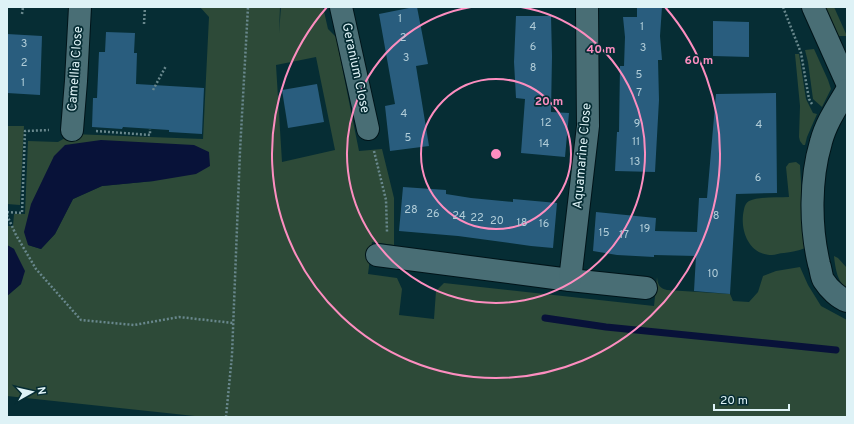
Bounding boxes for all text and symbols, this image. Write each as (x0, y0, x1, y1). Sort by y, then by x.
house number: 1 (398, 12, 402, 26)
house number: 4 (530, 20, 537, 34)
house number: 1 (640, 20, 644, 34)
street label: Geranium Close (338, 21, 372, 115)
street label: Camellia Close (65, 26, 87, 112)
house number: 2 (400, 31, 406, 45)
house number: 3 (21, 37, 27, 51)
house number: 6 (530, 40, 536, 54)
house number: 3 (640, 41, 646, 55)
text: 40 m (586, 42, 616, 58)
house number: 3 (403, 51, 409, 65)
text: 60 m (685, 53, 713, 69)
house number: 2 (21, 56, 27, 70)
house number: 8 (530, 61, 536, 75)
house number: 5 (636, 68, 643, 82)
house number: 1 (21, 76, 25, 90)
house number: 7 (636, 86, 642, 100)
text: 20 m (535, 94, 563, 110)
street label: Aquamarine Close (570, 102, 596, 210)
house number: 4 (401, 107, 408, 121)
house number: 12 (541, 116, 551, 130)
house number: 9 (634, 117, 640, 131)
house number: 4 (756, 118, 763, 132)
house number: 5 (405, 131, 412, 145)
house number: 11 (632, 135, 640, 149)
house number: 14 (539, 137, 550, 151)
centre of rings (489, 147, 503, 161)
house number: 13 (630, 155, 640, 169)
house number: 6 (755, 171, 761, 185)
house number: 28 (404, 203, 418, 217)
house number: 26 (426, 207, 440, 221)
house number: 24 (452, 209, 466, 223)
house number: 8 (713, 209, 719, 223)
house number: 22 (470, 211, 484, 225)
house number: 20 (490, 214, 504, 228)
house number: 18 (517, 216, 527, 230)
house number: 16 (539, 217, 549, 231)
house number: 19 (640, 222, 650, 236)
house number: 15 (599, 226, 610, 240)
house number: 17 (619, 228, 629, 242)
house number: 10 (707, 267, 719, 281)
north arrow (12, 372, 52, 412)
text: N (33, 386, 48, 396)
scale bar (714, 386, 789, 412)
text: 20 m (720, 393, 748, 409)

